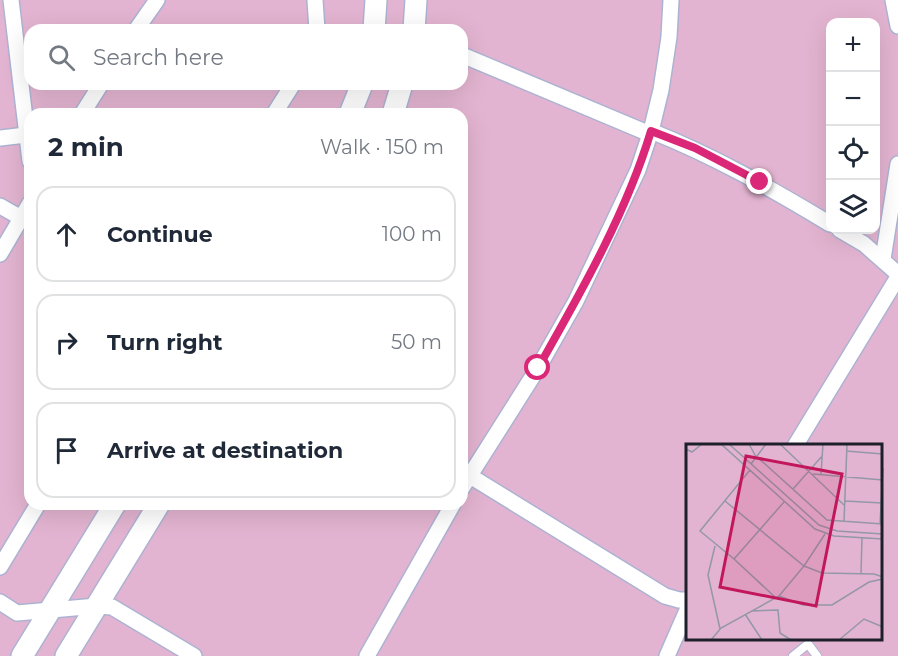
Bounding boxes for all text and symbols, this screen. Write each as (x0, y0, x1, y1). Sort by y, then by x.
map controls (826, 18, 880, 234)
button: + (826, 18, 880, 72)
search box (24, 24, 468, 90)
icon: search (45, 41, 78, 74)
text: Search here (93, 44, 224, 71)
button: − (826, 72, 880, 126)
button: locate (826, 126, 880, 180)
text: 2 min (48, 131, 124, 163)
text: Walk · 150 m (320, 135, 444, 159)
route end (746, 168, 772, 194)
button: layers (826, 180, 880, 234)
icon: ahead (50, 218, 83, 251)
text: Continue (107, 221, 213, 248)
text: 100 m (382, 222, 442, 246)
icon: right (50, 326, 83, 359)
text: Turn right (107, 329, 222, 356)
text: 50 m (391, 330, 442, 354)
route start (524, 354, 550, 380)
icon: arrive (50, 434, 83, 467)
text: Arrive at destination (107, 437, 343, 464)
inset map (686, 444, 883, 641)

